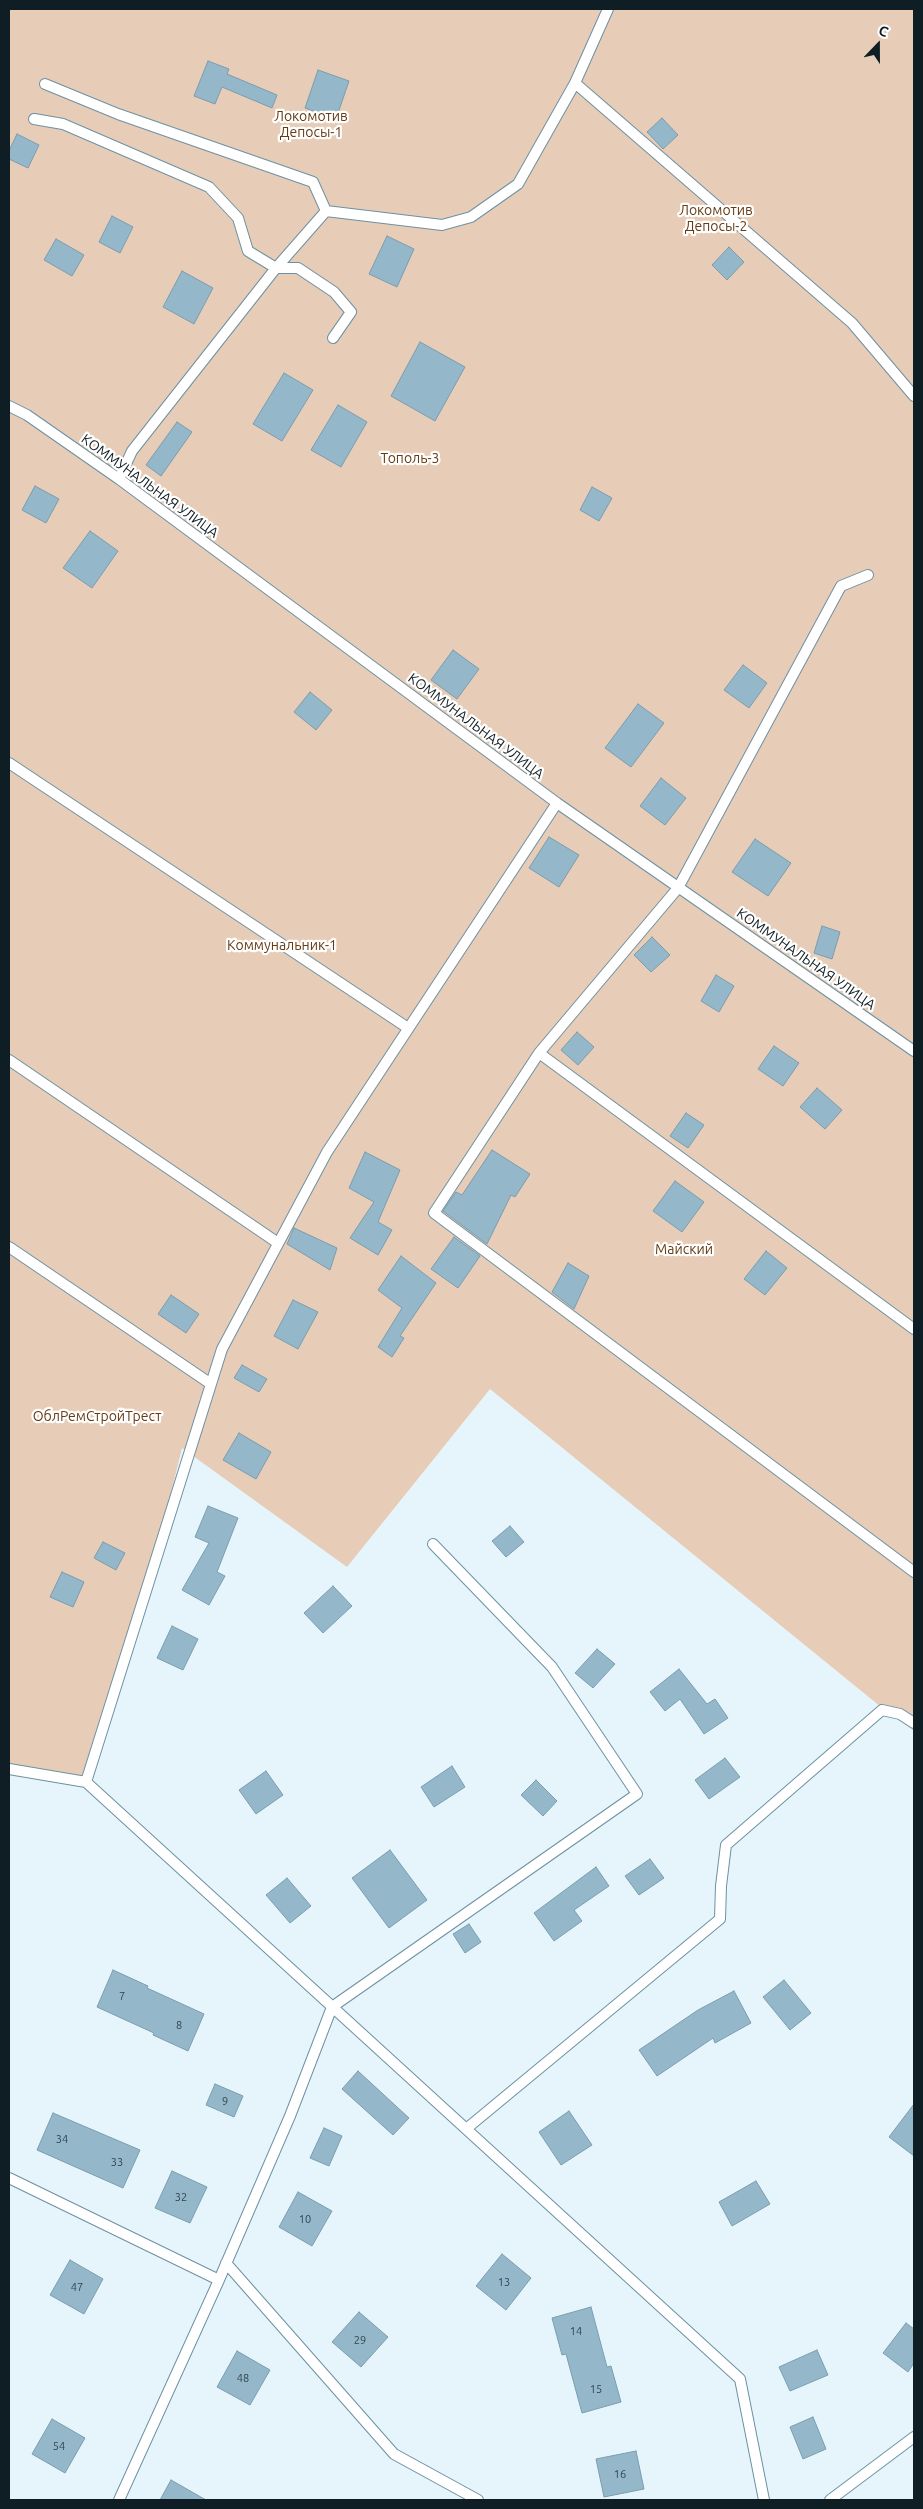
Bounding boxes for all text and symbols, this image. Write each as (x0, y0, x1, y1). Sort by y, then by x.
north arrow (853, 20, 903, 70)
text: С (876, 22, 891, 40)
park label: Локомотив Депосы-1 (274, 108, 348, 140)
park label: Локомотив Депосы-2 (679, 202, 753, 234)
street label: КОММУНАЛЬНАЯ УЛИЦА (78, 431, 222, 541)
park label: Тополь-3 (381, 450, 439, 466)
street label: КОММУНАЛЬНАЯ УЛИЦА (405, 669, 547, 783)
street label: КОММУНАЛЬНАЯ УЛИЦА (733, 905, 879, 1013)
park label: Коммунальник-1 (227, 937, 337, 953)
park label: Майский (655, 1241, 713, 1257)
park label: ОблРемСтройТрест (33, 1408, 161, 1424)
house number: 7 (119, 1989, 125, 2003)
house number: 8 (176, 2018, 182, 2032)
house number: 9 (222, 2094, 228, 2108)
house number: 34 (56, 2132, 68, 2146)
house number: 33 (111, 2155, 123, 2169)
house number: 32 (175, 2190, 187, 2204)
house number: 10 (299, 2212, 311, 2226)
house number: 13 (498, 2275, 510, 2289)
house number: 47 (71, 2280, 83, 2294)
house number: 14 (570, 2324, 582, 2338)
house number: 29 (354, 2333, 366, 2347)
house number: 48 (237, 2371, 249, 2385)
house number: 15 (590, 2382, 602, 2396)
house number: 54 (53, 2439, 65, 2453)
house number: 16 (614, 2467, 626, 2481)

